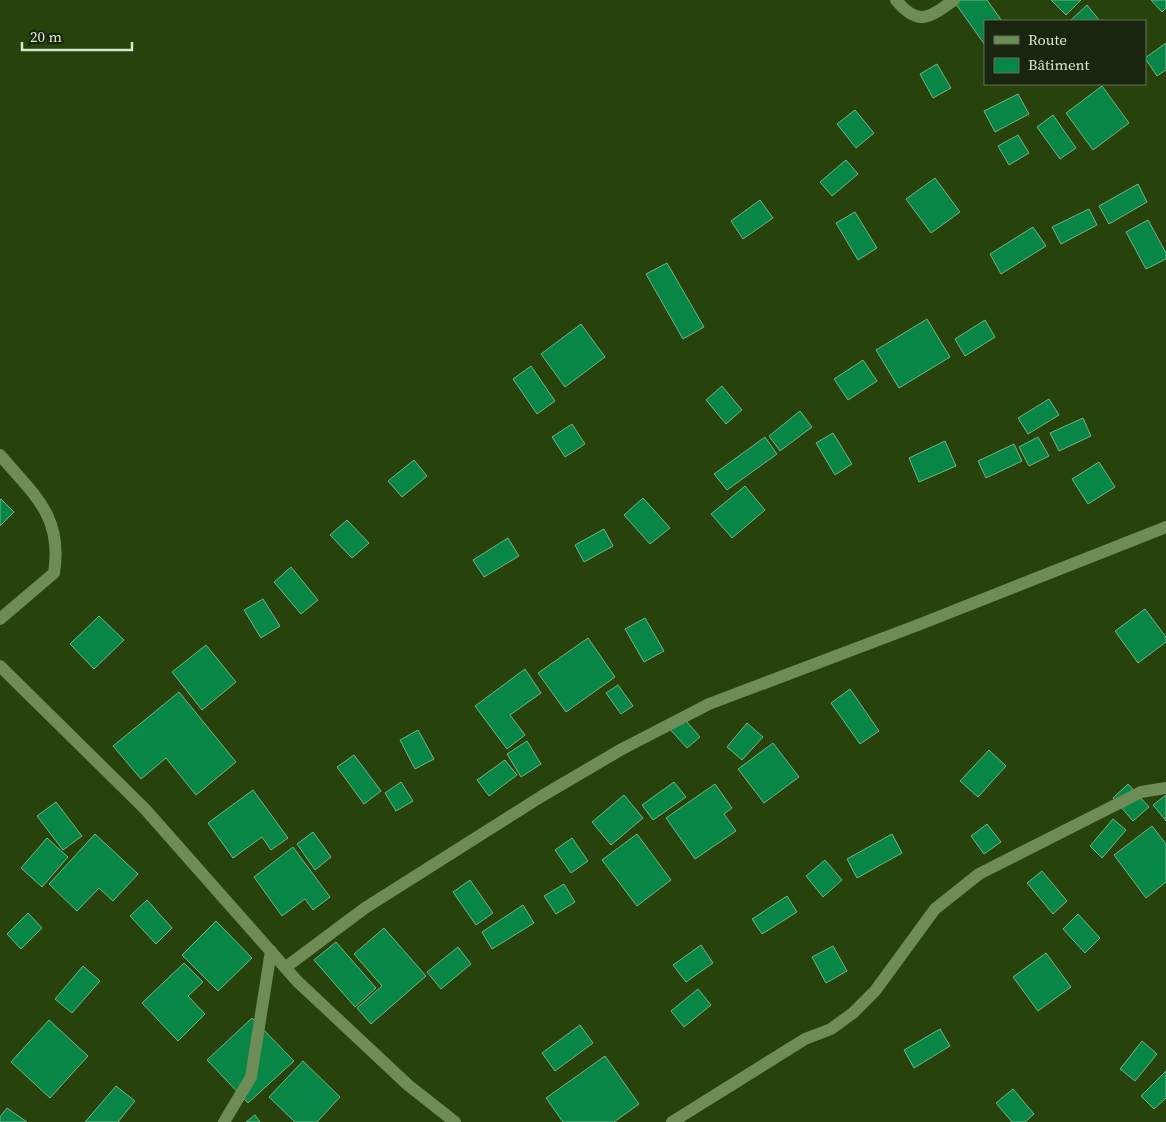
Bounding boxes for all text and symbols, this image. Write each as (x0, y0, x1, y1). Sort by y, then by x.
scale bar (22, 20, 132, 52)
legend (984, 20, 1146, 85)
text: 20 m (30, 26, 62, 47)
text: Route (1028, 29, 1067, 50)
text: Bâtiment (1028, 54, 1090, 75)

